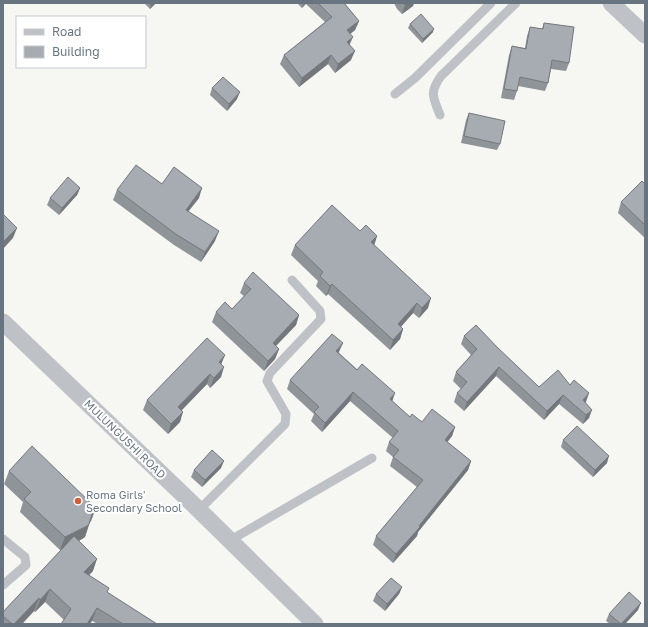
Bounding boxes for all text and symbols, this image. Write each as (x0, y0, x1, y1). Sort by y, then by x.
legend (16, 16, 146, 68)
text: Road (52, 24, 81, 39)
text: Building (52, 44, 100, 59)
street label: MULUNGUSHI ROAD (82, 397, 169, 481)
place label: Roma Girls' Secondary School (86, 488, 182, 514)
marker: Roma Girls' Secondary School (73, 496, 83, 506)

